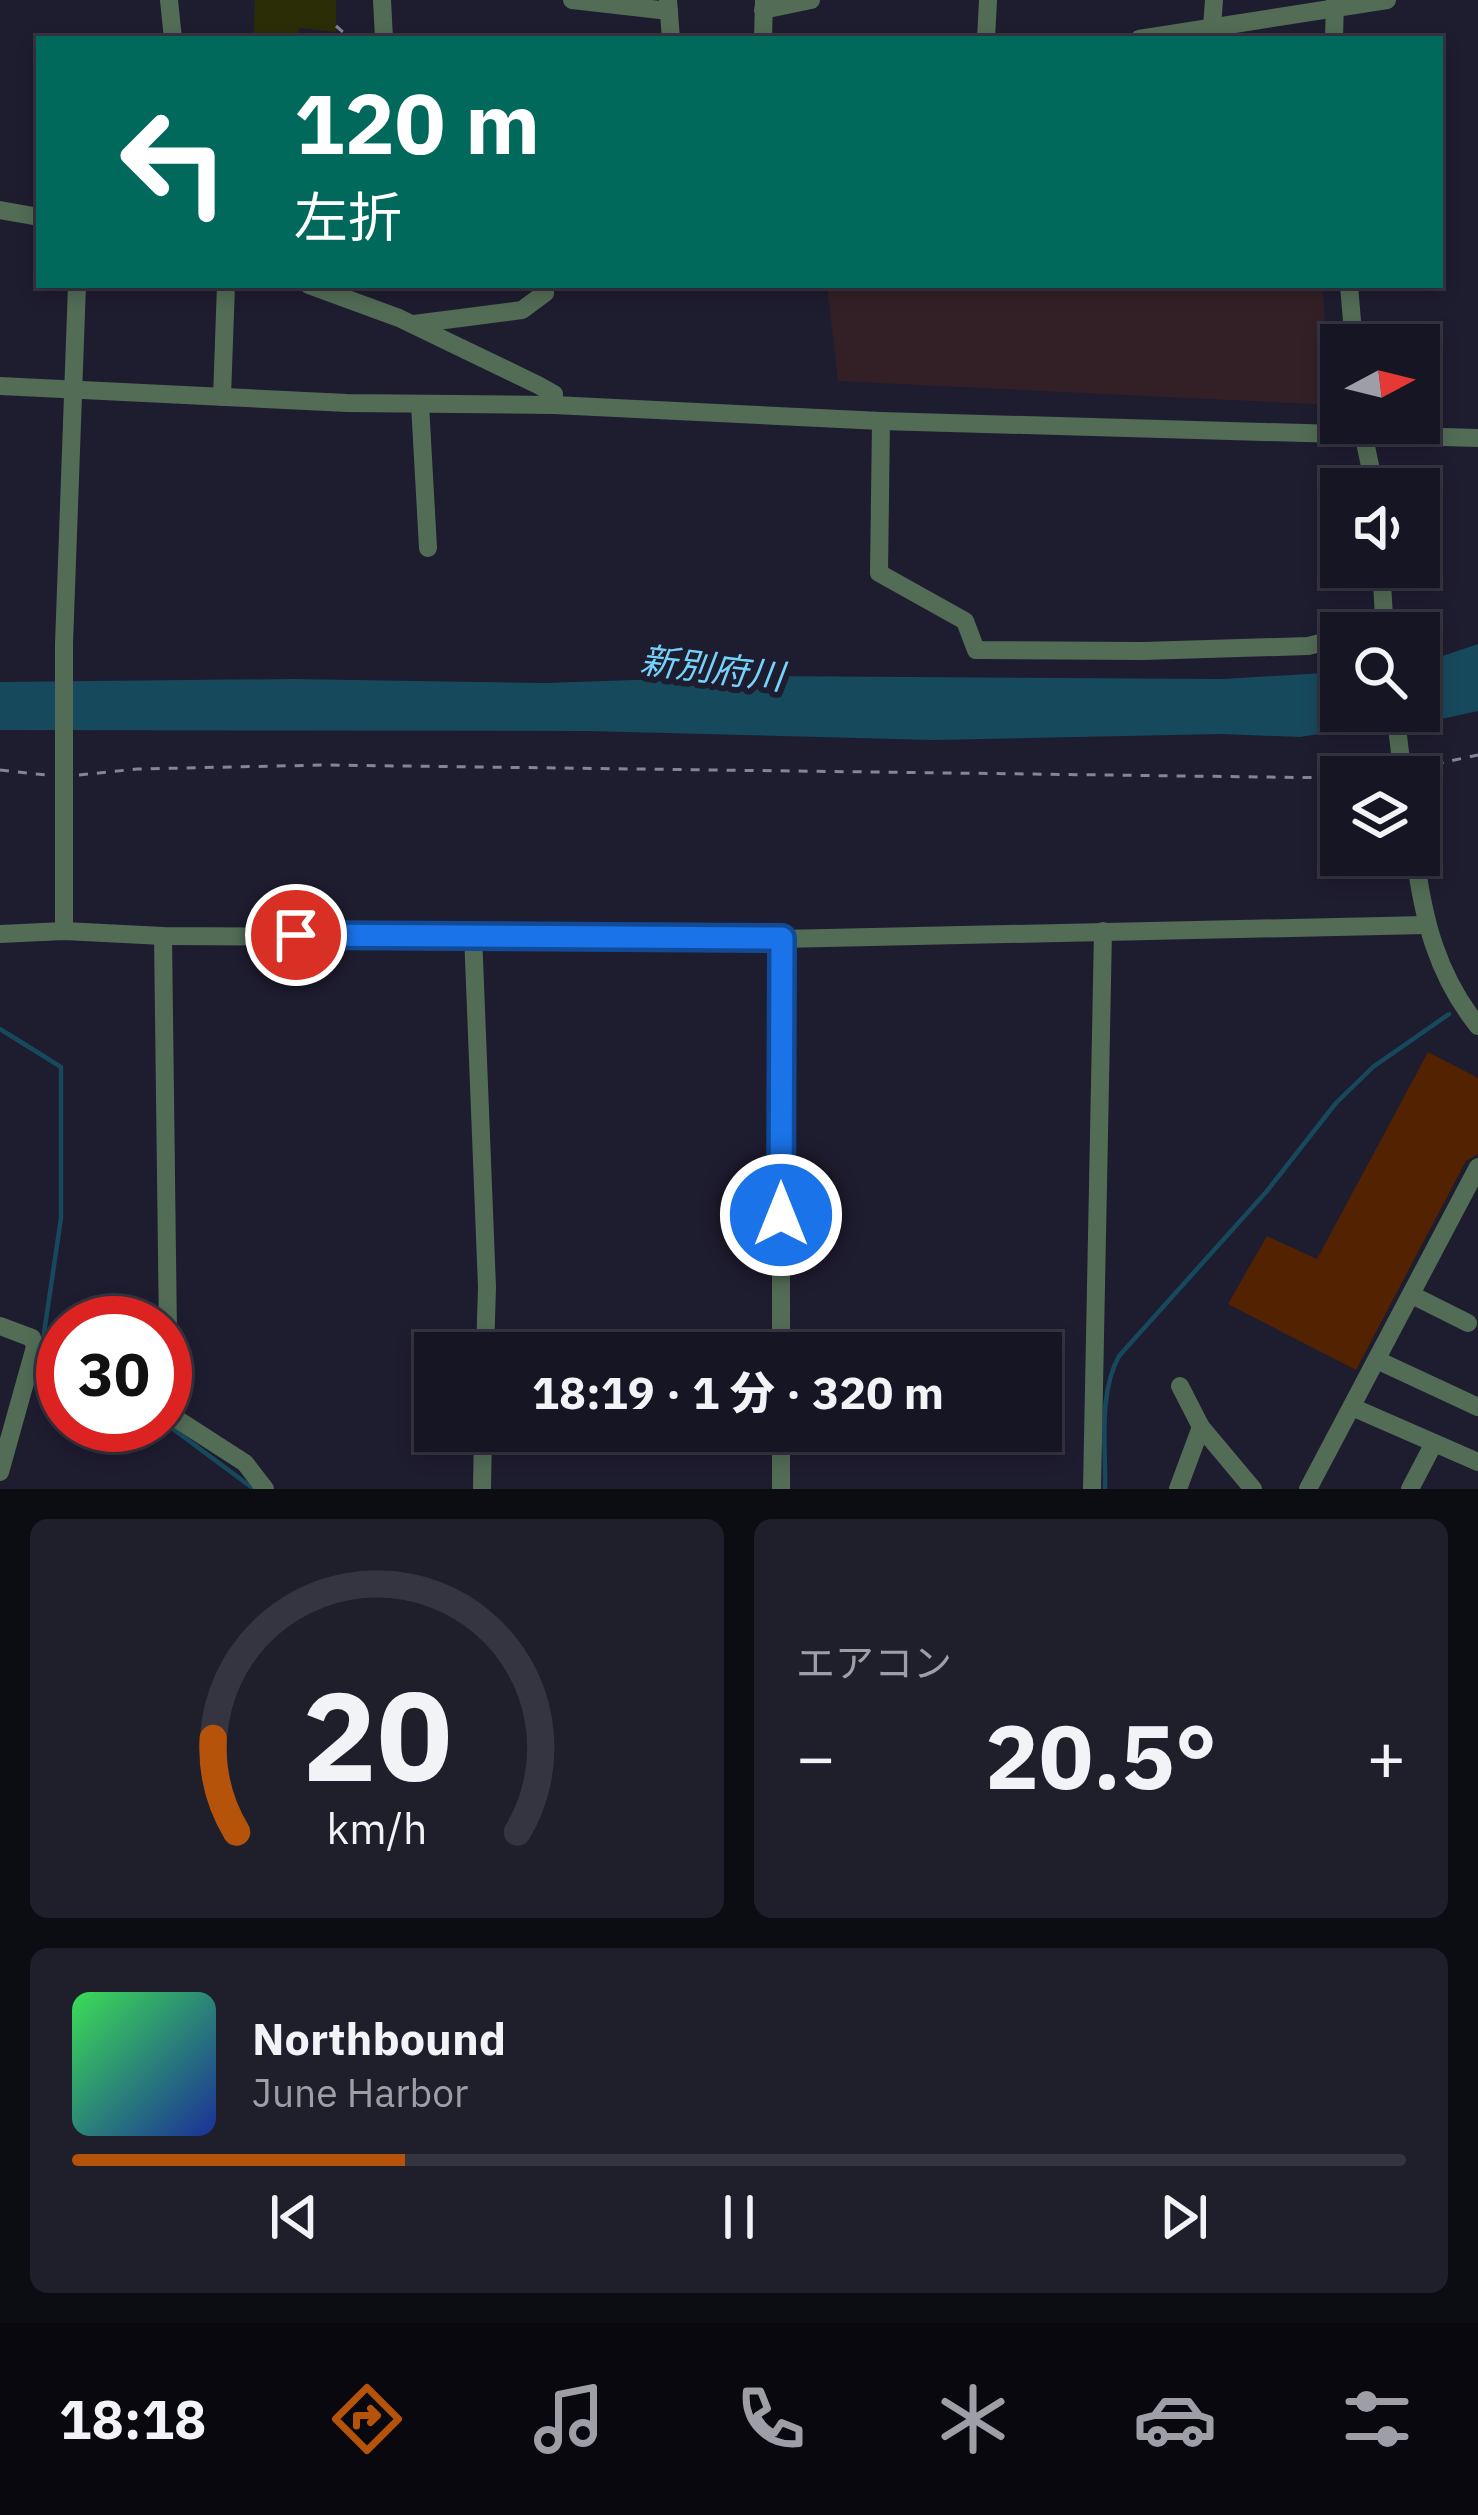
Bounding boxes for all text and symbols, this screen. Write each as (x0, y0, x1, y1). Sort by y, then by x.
text: 120 m (294, 68, 540, 177)
icon: left (96, 84, 252, 240)
text: 左折 (294, 182, 402, 252)
north arrow (1320, 324, 1440, 444)
map controls (1320, 324, 1440, 876)
button: sound (1320, 468, 1440, 588)
button: search (1320, 612, 1440, 732)
water label: 新別府川 (638, 635, 790, 700)
button: layers (1320, 756, 1440, 876)
pin (245, 884, 347, 986)
icon: arrive (263, 902, 329, 968)
position arrow (718, 1152, 844, 1278)
speed limit sign: 30 (36, 1296, 192, 1452)
text: 18:19 · 1 分 · 320 m (532, 1363, 944, 1421)
text: エアコン (796, 1637, 952, 1688)
text: 20 (302, 1653, 452, 1815)
text: 20.5° (985, 1697, 1217, 1814)
text: − (796, 1713, 836, 1799)
text: + (1366, 1713, 1406, 1799)
text: km/h (327, 1799, 427, 1855)
text: Northbound (252, 2009, 506, 2067)
text: June Harbor (252, 2067, 468, 2118)
icon: previous (261, 2184, 327, 2250)
icon: pause (706, 2184, 772, 2250)
icon: next (1151, 2184, 1217, 2250)
icon: directions (325, 2377, 409, 2461)
icon: music (527, 2377, 611, 2461)
icon: phone (729, 2377, 813, 2461)
icon: climate (931, 2377, 1015, 2461)
icon: car (1133, 2377, 1217, 2461)
icon: filters (1335, 2377, 1419, 2461)
text: 18:18 (59, 2384, 206, 2454)

